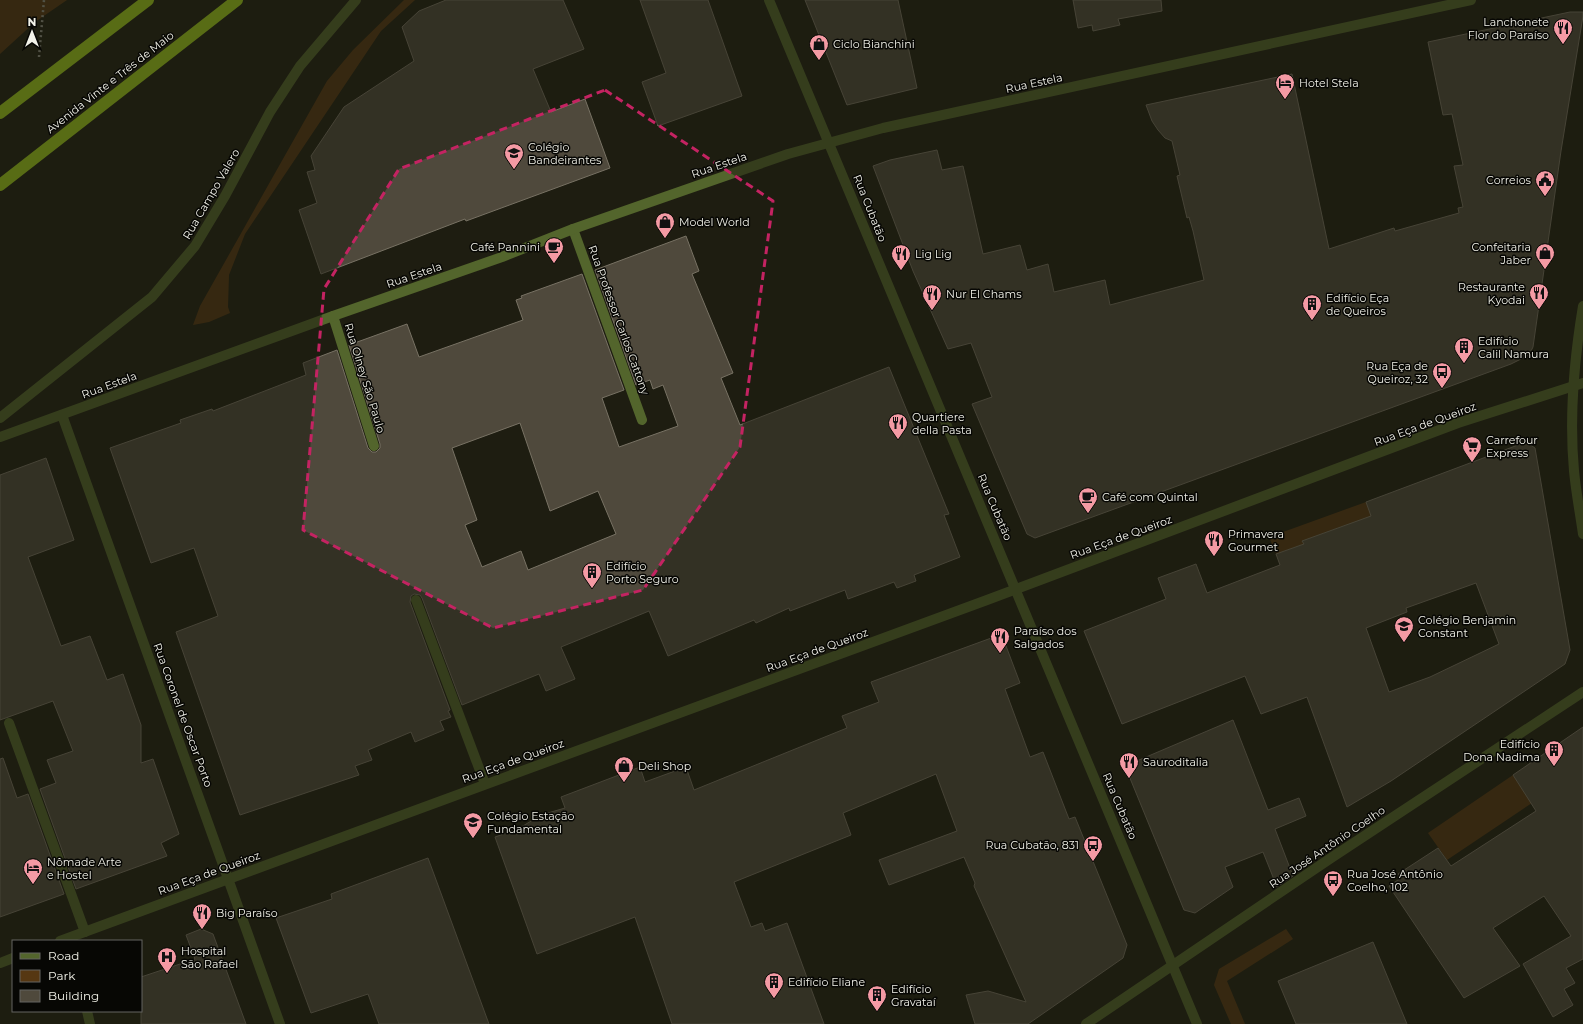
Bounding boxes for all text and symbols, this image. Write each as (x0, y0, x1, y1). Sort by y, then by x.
north arrow (12, 12, 52, 52)
text: N (28, 15, 36, 29)
place label: Lanchonete Flor do Paraíso (1468, 15, 1549, 42)
restaurant icon: Lanchonete Flor do Paraíso (1552, 17, 1574, 45)
street label: Avenida Vinte e Três de Maio (44, 28, 176, 136)
shop icon: Ciclo Bianchini (808, 33, 830, 61)
place label: Ciclo Bianchini (833, 37, 915, 51)
street label: Rua Estela (1004, 70, 1064, 96)
hotel icon: Hotel Stela (1274, 72, 1296, 100)
place label: Hotel Stela (1299, 76, 1359, 90)
place label: Colégio Bandeirantes (528, 140, 602, 167)
school or university icon: Colégio Bandeirantes (503, 142, 525, 170)
street label: Rua Campo Valero (179, 146, 243, 242)
street label: Rua Estela (689, 149, 749, 181)
public building icon: Correios (1534, 169, 1556, 197)
street label: Rua Cubatão (850, 172, 890, 244)
place label: Correios (1486, 173, 1532, 187)
shop icon: Model World (654, 211, 676, 239)
place label: Model World (679, 215, 750, 229)
cafe icon: Café Pannini (543, 236, 565, 264)
place label: Café Pannini (470, 240, 540, 254)
place label: Confeitaria Jaber (1471, 240, 1531, 267)
shop icon: Confeitaria Jaber (1534, 242, 1556, 270)
street label: Rua Professor Carlos Cattony (585, 243, 653, 397)
restaurant icon: Lig Lig (890, 243, 912, 271)
place label: Lig Lig (915, 247, 952, 261)
street label: Rua Estela (384, 259, 444, 291)
place label: Restaurante Kyodai (1458, 280, 1525, 307)
restaurant icon: Restaurante Kyodai (1528, 282, 1550, 310)
restaurant icon: Nur El Chams (921, 283, 943, 311)
place label: Nur El Chams (946, 287, 1022, 301)
place label: Edifício Eça de Queiros (1326, 291, 1389, 318)
building icon: Edifício Eça de Queiros (1301, 293, 1323, 321)
street label: Rua Olney São Paulo (342, 321, 388, 435)
place label: Edifício Calil Namura (1478, 334, 1549, 361)
building icon: Edifício Calil Namura (1453, 336, 1475, 364)
place label: Rua Eça de Queiroz, 32 (1366, 359, 1428, 386)
bus stop icon: Rua Eça de Queiroz, 32 (1431, 361, 1453, 389)
street label: Rua Estela (79, 369, 139, 401)
street label: Rua Eça de Queiroz (1372, 399, 1478, 449)
place label: Quartiere della Pasta (912, 410, 972, 437)
restaurant icon: Quartiere della Pasta (887, 412, 909, 440)
place label: Carrefour Express (1486, 433, 1538, 460)
supermarket icon: Carrefour Express (1461, 435, 1483, 463)
street label: Rua Cubatão (975, 471, 1015, 543)
cafe icon: Café com Quintal (1077, 486, 1099, 514)
place label: Café com Quintal (1102, 490, 1198, 504)
street label: Rua Eça de Queiroz (1068, 512, 1174, 562)
place label: Primavera Gourmet (1228, 527, 1284, 554)
restaurant icon: Primavera Gourmet (1203, 529, 1225, 557)
place label: Edifício Porto Seguro (606, 559, 679, 586)
building icon: Edifício Porto Seguro (581, 561, 603, 589)
place label: Colégio Benjamin Constant (1418, 613, 1516, 640)
school or university icon: Colégio Benjamin Constant (1393, 615, 1415, 643)
place label: Paraíso dos Salgados (1014, 624, 1077, 651)
street label: Rua Eça de Queiroz (764, 625, 870, 675)
restaurant icon: Paraíso dos Salgados (989, 626, 1011, 654)
street label: Rua Coronel de Oscar Porto (150, 641, 216, 789)
street label: Rua Eça de Queiroz (460, 736, 566, 786)
place label: Edifício Dona Nadima (1463, 737, 1540, 764)
building icon: Edifício Dona Nadima (1543, 739, 1565, 767)
restaurant icon: Sauroditalia (1118, 751, 1140, 779)
shop icon: Deli Shop (613, 755, 635, 783)
place label: Sauroditalia (1143, 755, 1208, 769)
place label: Deli Shop (638, 759, 691, 773)
street label: Rua Cubatão (1100, 770, 1140, 842)
street label: Rua José Antônio Coelho (1266, 803, 1388, 891)
place label: Colégio Estação Fundamental (487, 809, 574, 836)
school or university icon: Colégio Estação Fundamental (462, 811, 484, 839)
bus stop icon: Rua Cubatão, 831 (1082, 834, 1104, 862)
place label: Rua Cubatão, 831 (986, 838, 1079, 852)
street label: Rua Eça de Queiroz (156, 848, 262, 898)
place label: Nômade Arte e Hostel (47, 855, 122, 882)
hotel icon: Nômade Arte e Hostel (22, 857, 44, 885)
place label: Rua José Antônio Coelho, 102 (1347, 867, 1443, 894)
bus stop icon: Rua José Antônio Coelho, 102 (1322, 869, 1344, 897)
restaurant icon: Big Paraíso (191, 902, 213, 930)
place label: Big Paraíso (216, 906, 278, 920)
legend (12, 940, 142, 1012)
place label: Hospital São Rafael (181, 944, 238, 971)
hospital icon: Hospital São Rafael (156, 946, 178, 974)
text: Road (48, 948, 79, 963)
text: Park (48, 968, 76, 983)
building icon: Edifício Eliane (763, 971, 785, 999)
place label: Edifício Eliane (788, 975, 865, 989)
place label: Edifício Gravataí (891, 982, 937, 1009)
building icon: Edifício Gravataí (866, 984, 888, 1012)
text: Building (48, 988, 99, 1003)

